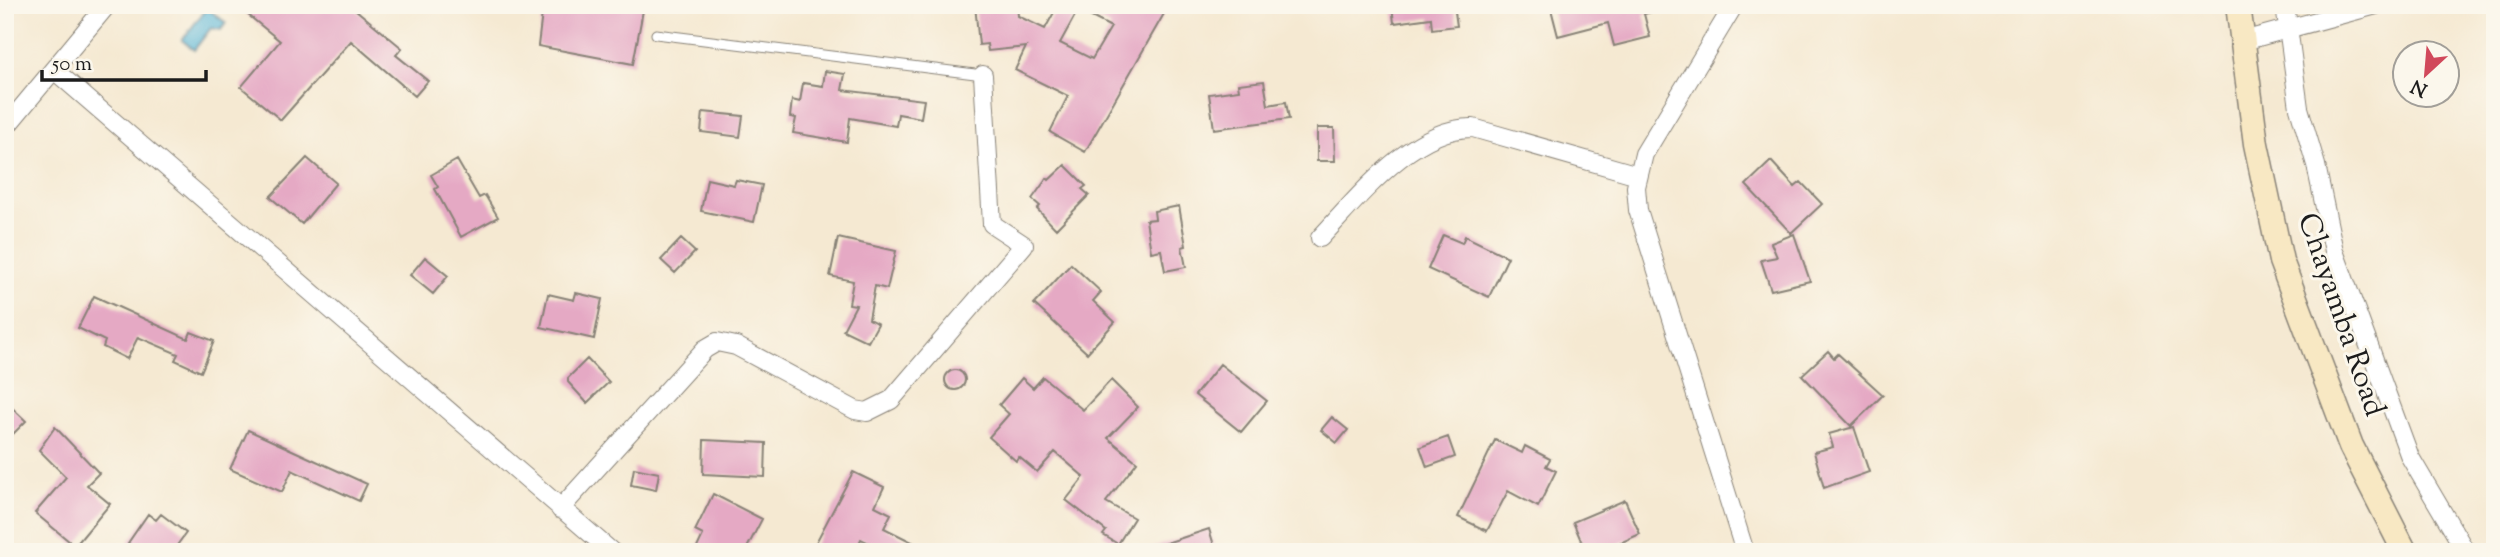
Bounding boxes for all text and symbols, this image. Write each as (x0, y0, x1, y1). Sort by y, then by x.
scale bar (42, 38, 206, 82)
north arrow (2392, 38, 2462, 108)
text: 50 m (51, 50, 92, 80)
text: N (2407, 72, 2432, 102)
street label: Chayamba Road (2285, 207, 2395, 423)

